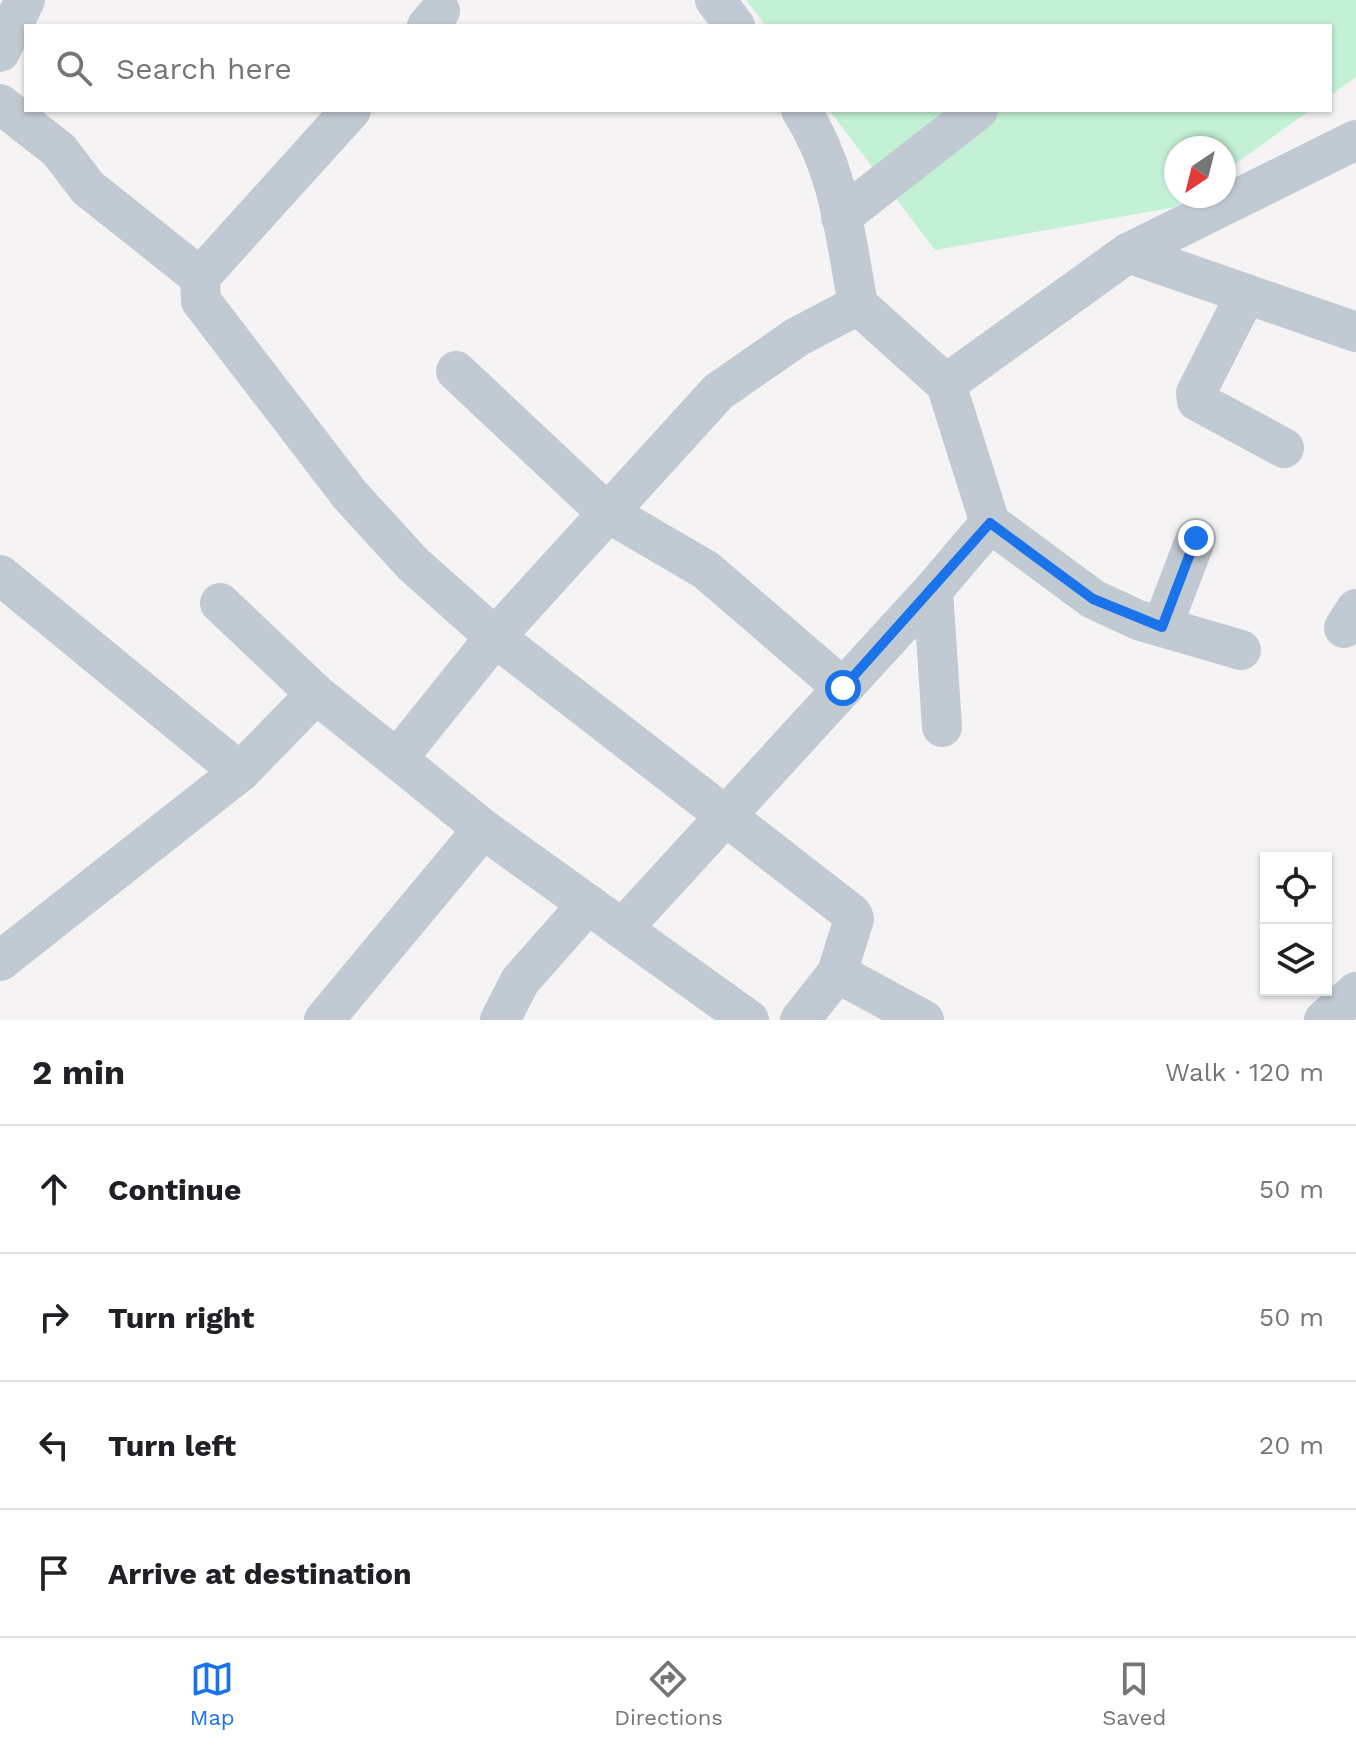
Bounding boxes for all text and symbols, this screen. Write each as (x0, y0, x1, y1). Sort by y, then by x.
search box (24, 24, 1332, 112)
icon: search (52, 46, 96, 90)
text: Search here (116, 51, 292, 86)
north arrow (1164, 136, 1236, 208)
route end (1178, 520, 1214, 556)
route start (825, 670, 861, 706)
map controls (1260, 852, 1332, 996)
button: locate (1260, 852, 1332, 924)
button: layers (1260, 924, 1332, 996)
text: 2 min (32, 1052, 125, 1092)
text: Walk · 120 m (1165, 1057, 1324, 1087)
icon: ahead (32, 1167, 76, 1211)
text: Continue (108, 1172, 241, 1207)
text: 50 m (1259, 1174, 1324, 1204)
icon: right (32, 1295, 76, 1339)
text: Turn right (108, 1300, 254, 1335)
text: 50 m (1259, 1302, 1324, 1332)
icon: left (32, 1423, 76, 1467)
text: Turn left (108, 1428, 236, 1463)
text: 20 m (1259, 1430, 1324, 1460)
icon: arrive (32, 1551, 76, 1595)
text: Arrive at destination (108, 1556, 412, 1591)
tab: Map (190, 1657, 235, 1730)
tab: Directions (614, 1657, 723, 1730)
tab: Saved (1102, 1657, 1166, 1730)

